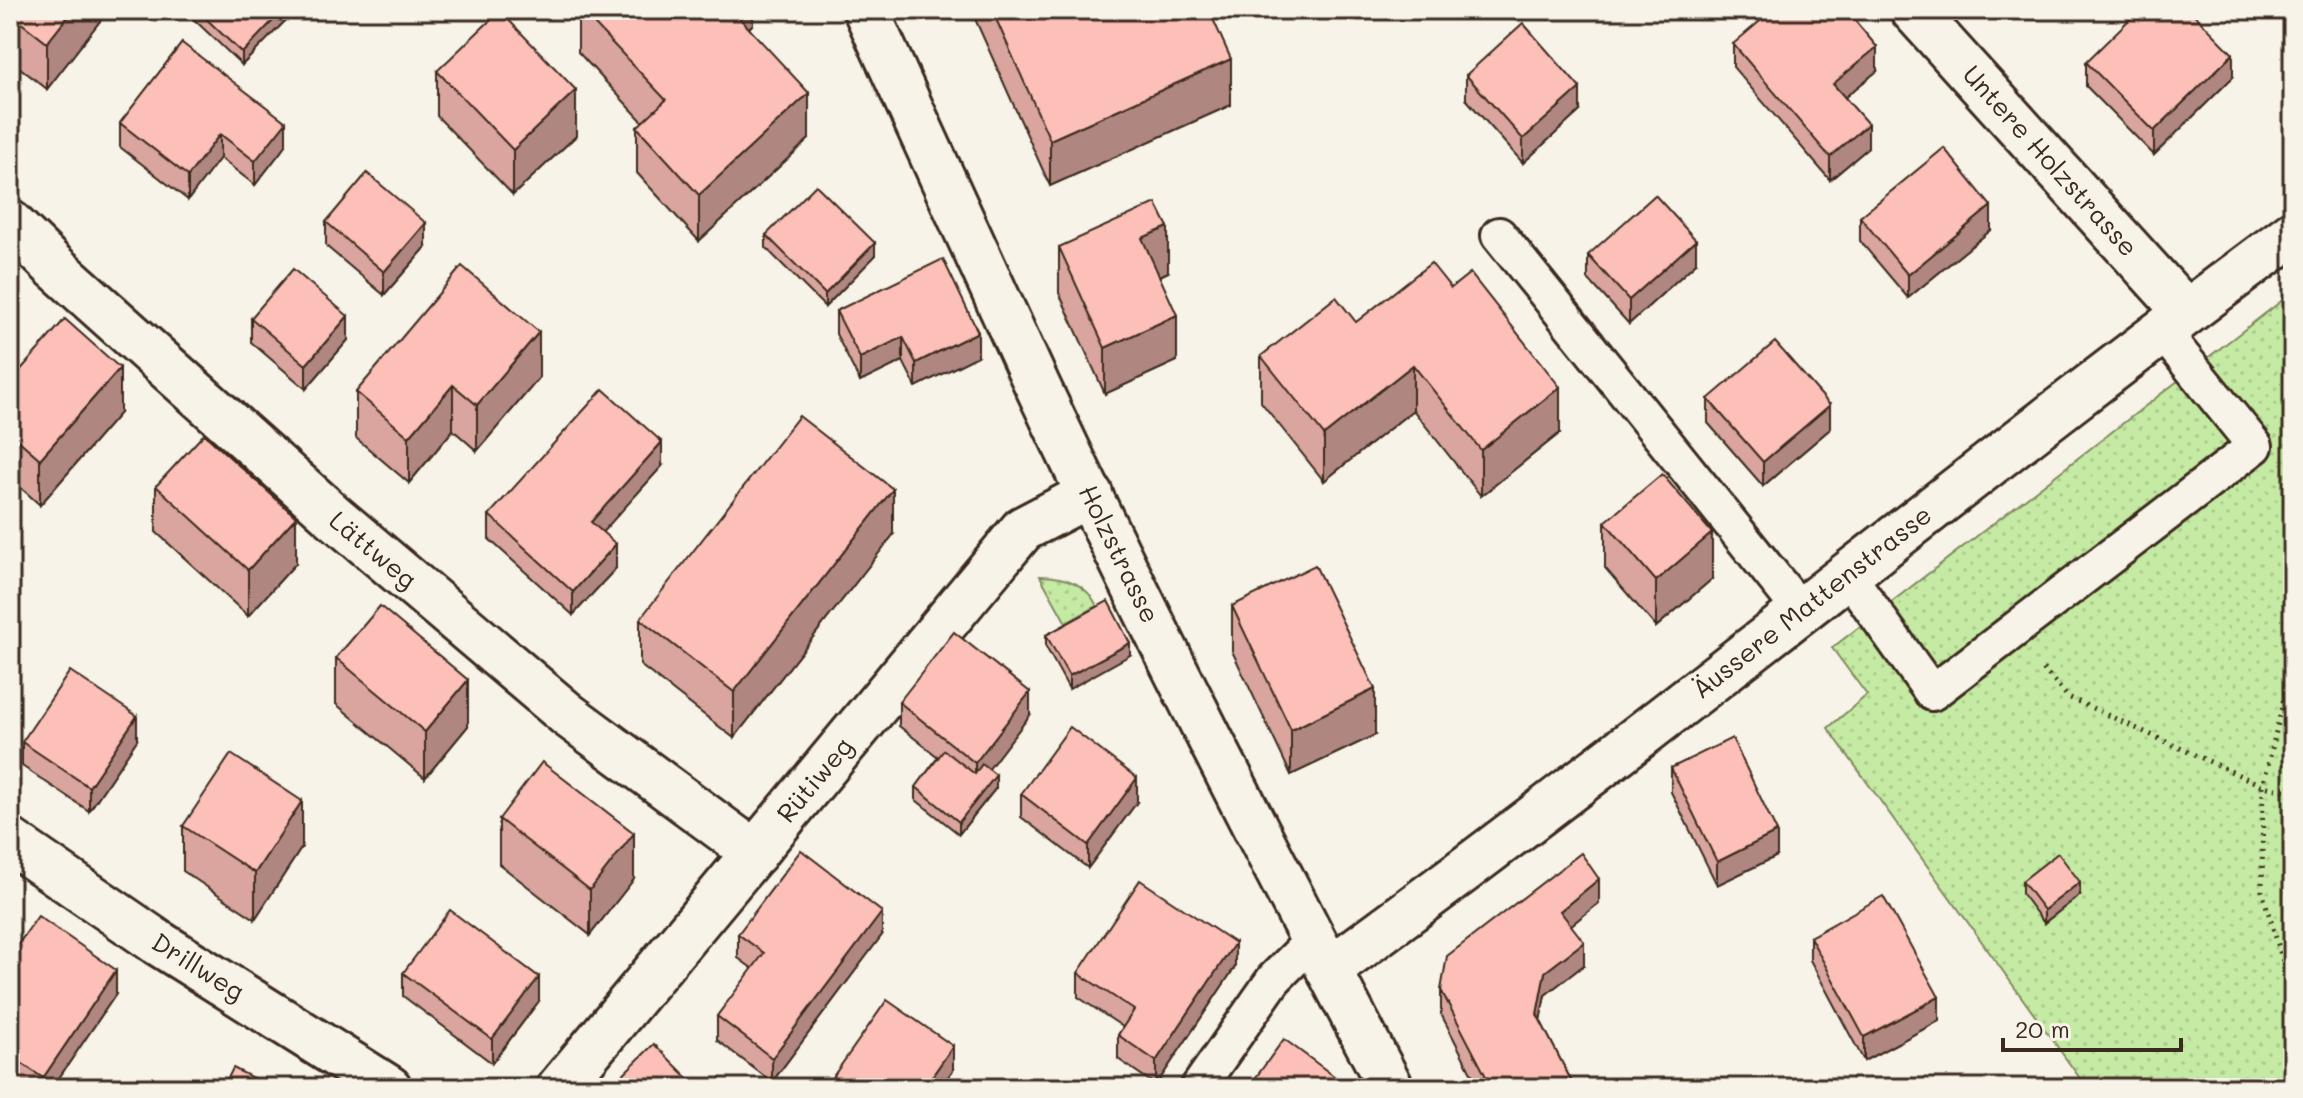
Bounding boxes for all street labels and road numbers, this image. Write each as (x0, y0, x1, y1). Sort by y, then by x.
street label: Untere Holzstrasse (1956, 57, 2146, 263)
street label: Holzstrasse (1072, 479, 1168, 628)
street label: Äussere Mattenstrasse (1685, 497, 1938, 705)
street label: Lättweg (323, 503, 424, 596)
street label: Rütiweg (769, 729, 860, 829)
street label: Drillweg (146, 924, 251, 1008)

